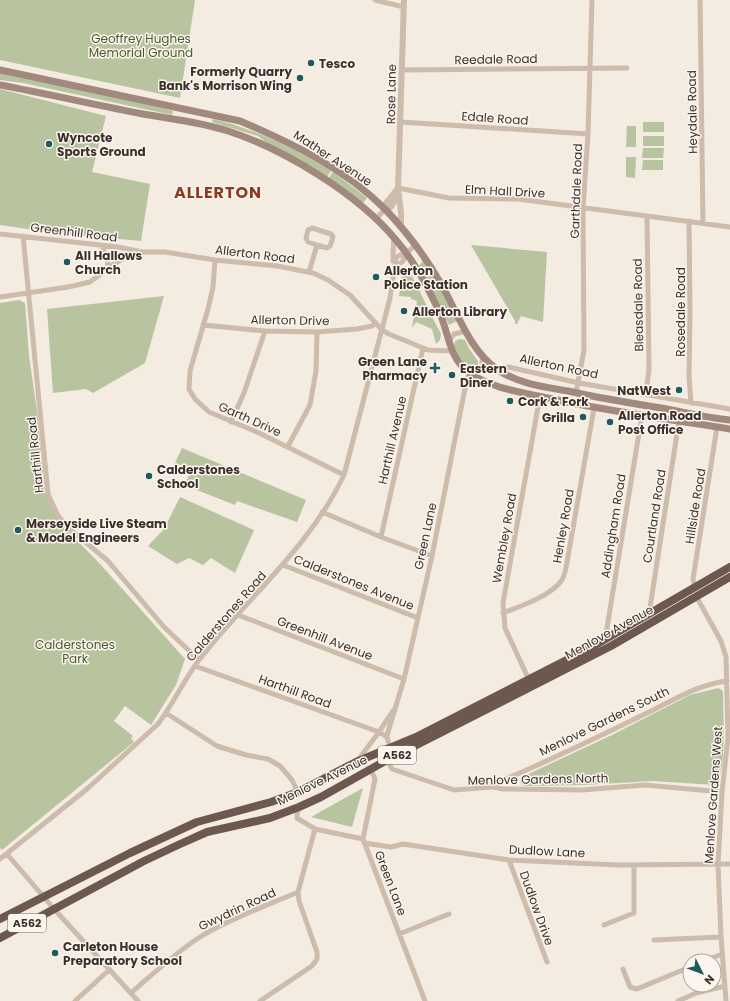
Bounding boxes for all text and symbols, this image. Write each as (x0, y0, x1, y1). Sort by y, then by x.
park label: Geoffrey Hughes Memorial Ground (89, 30, 193, 61)
street label: Reedale Road (454, 50, 538, 68)
place label: Tesco (319, 55, 355, 72)
marker: Tesco (306, 58, 316, 68)
place label: Formerly Quarry Bank's Morrison Wing (159, 63, 292, 94)
street label: Rose Lane (382, 64, 400, 124)
street label: Heydale Road (683, 70, 701, 154)
marker: Formerly Quarry Bank's Morrison Wing (295, 73, 305, 83)
street label: Edale Road (461, 107, 529, 129)
street label: Mather Avenue (290, 126, 376, 190)
place label: Wyncote Sports Ground (57, 129, 146, 160)
marker: Wyncote Sports Ground (44, 139, 54, 149)
street label: Garthdale Road (566, 143, 586, 239)
street label: Elm Hall Drive (464, 180, 546, 202)
district label: ALLERTON (174, 181, 262, 204)
street label: Greenhill Road (30, 218, 118, 246)
street label: Allerton Road (214, 241, 296, 267)
place label: All Hallows Church (75, 247, 143, 278)
marker: All Hallows Church (62, 257, 72, 267)
street label: Bleasdale Road (629, 258, 647, 352)
place label: Allerton Police Station (384, 262, 468, 293)
street label: Rosedale Road (672, 267, 689, 357)
marker: Allerton Police Station (371, 272, 381, 282)
place label: Allerton Library (412, 303, 507, 320)
marker: Allerton Library (399, 306, 409, 316)
street label: Allerton Drive (250, 311, 330, 329)
street label: Allerton Road (518, 349, 600, 383)
place label: Green Lane Pharmacy (358, 353, 428, 384)
place label: Eastern Diner (460, 360, 507, 391)
marker: Green Lane Pharmacy (430, 363, 440, 373)
marker: Eastern Diner (447, 370, 457, 380)
place label: NatWest (617, 382, 671, 399)
marker: NatWest (674, 385, 684, 395)
place label: Cork & Fork (518, 393, 589, 410)
street label: Harthill Avenue (374, 394, 410, 486)
marker: Cork & Fork (505, 396, 515, 406)
street label: Garth Drive (216, 398, 284, 440)
place label: Allerton Road Post Office (618, 407, 701, 438)
place label: Grilla (542, 409, 575, 426)
marker: Grilla (578, 412, 588, 422)
street label: Harthill Road (23, 416, 47, 494)
marker: Allerton Road Post Office (605, 417, 615, 427)
place label: Calderstones School (157, 461, 240, 492)
street label: Hillside Road (681, 467, 709, 545)
street label: Courtland Road (638, 468, 670, 564)
marker: Calderstones School (144, 471, 154, 481)
street label: Addingham Road (596, 473, 630, 579)
street label: Henley Road (548, 488, 578, 564)
street label: Wembley Road (488, 492, 520, 584)
street label: Green Lane (410, 501, 440, 571)
place label: Merseyside Live Steam & Model Engineers (26, 515, 167, 546)
marker: Merseyside Live Steam & Model Engineers (13, 525, 23, 535)
street label: Calderstones Avenue (291, 550, 417, 614)
street label: Calderstones Road (182, 567, 270, 665)
street label: Menlove Avenue (562, 601, 656, 663)
street label: Greenhill Avenue (275, 612, 375, 664)
park label: Calderstones Park (35, 636, 115, 667)
street label: Harthill Road (256, 670, 334, 712)
street label: Menlove Gardens South (536, 682, 672, 760)
street label: Menlove Gardens West (700, 726, 726, 864)
road number: A562 (378, 746, 416, 764)
street label: Menlove Avenue (274, 751, 370, 809)
street label: Menlove Gardens North (467, 769, 609, 789)
street label: Dudlow Lane (508, 841, 586, 861)
street label: Green Lane (371, 848, 411, 918)
street label: Dudlow Drive (516, 868, 558, 948)
street label: Gwydrin Road (196, 884, 278, 934)
road number: A562 (8, 914, 46, 932)
place label: Carleton House Preparatory School (63, 938, 182, 969)
marker: Carleton House Preparatory School (50, 948, 60, 958)
north arrow (682, 953, 722, 993)
text: N (701, 971, 718, 988)

